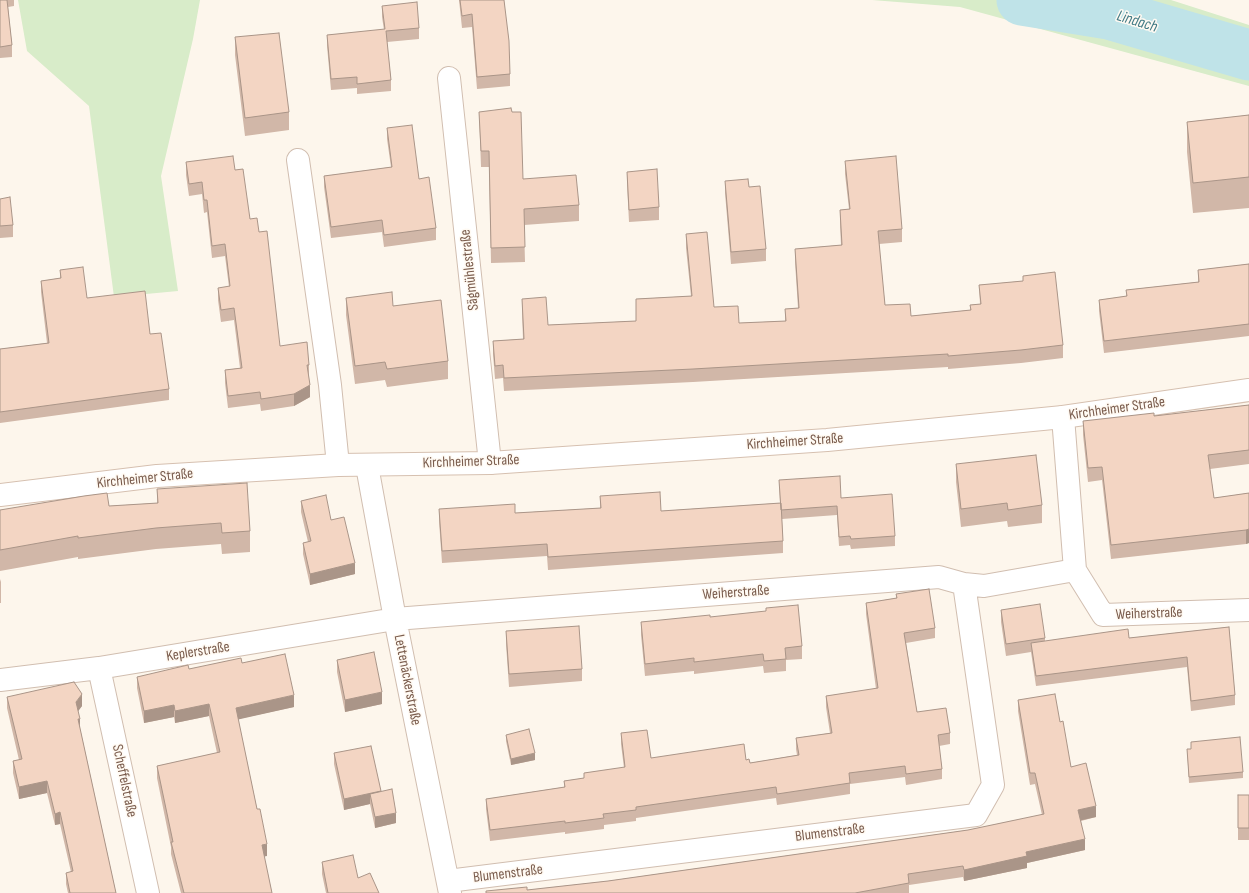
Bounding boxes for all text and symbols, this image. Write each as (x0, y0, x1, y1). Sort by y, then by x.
water label: Lindach (1114, 7, 1160, 37)
street label: Sägmühlestraße (457, 229, 483, 311)
street label: Kirchheimer Straße (1068, 393, 1166, 425)
street label: Kirchheimer Straße (746, 430, 844, 454)
street label: Kirchheimer Straße (422, 451, 520, 473)
street label: Kirchheimer Straße (96, 465, 194, 493)
street label: Weiherstraße (702, 582, 770, 604)
street label: Weiherstraße (1115, 604, 1183, 624)
street label: Lettenäckerstraße (389, 633, 425, 727)
street label: Keplerstraße (165, 638, 231, 666)
street label: Scheffelstraße (107, 743, 141, 819)
street label: Blumenstraße (794, 820, 866, 846)
street label: Blumenstraße (472, 861, 544, 887)

